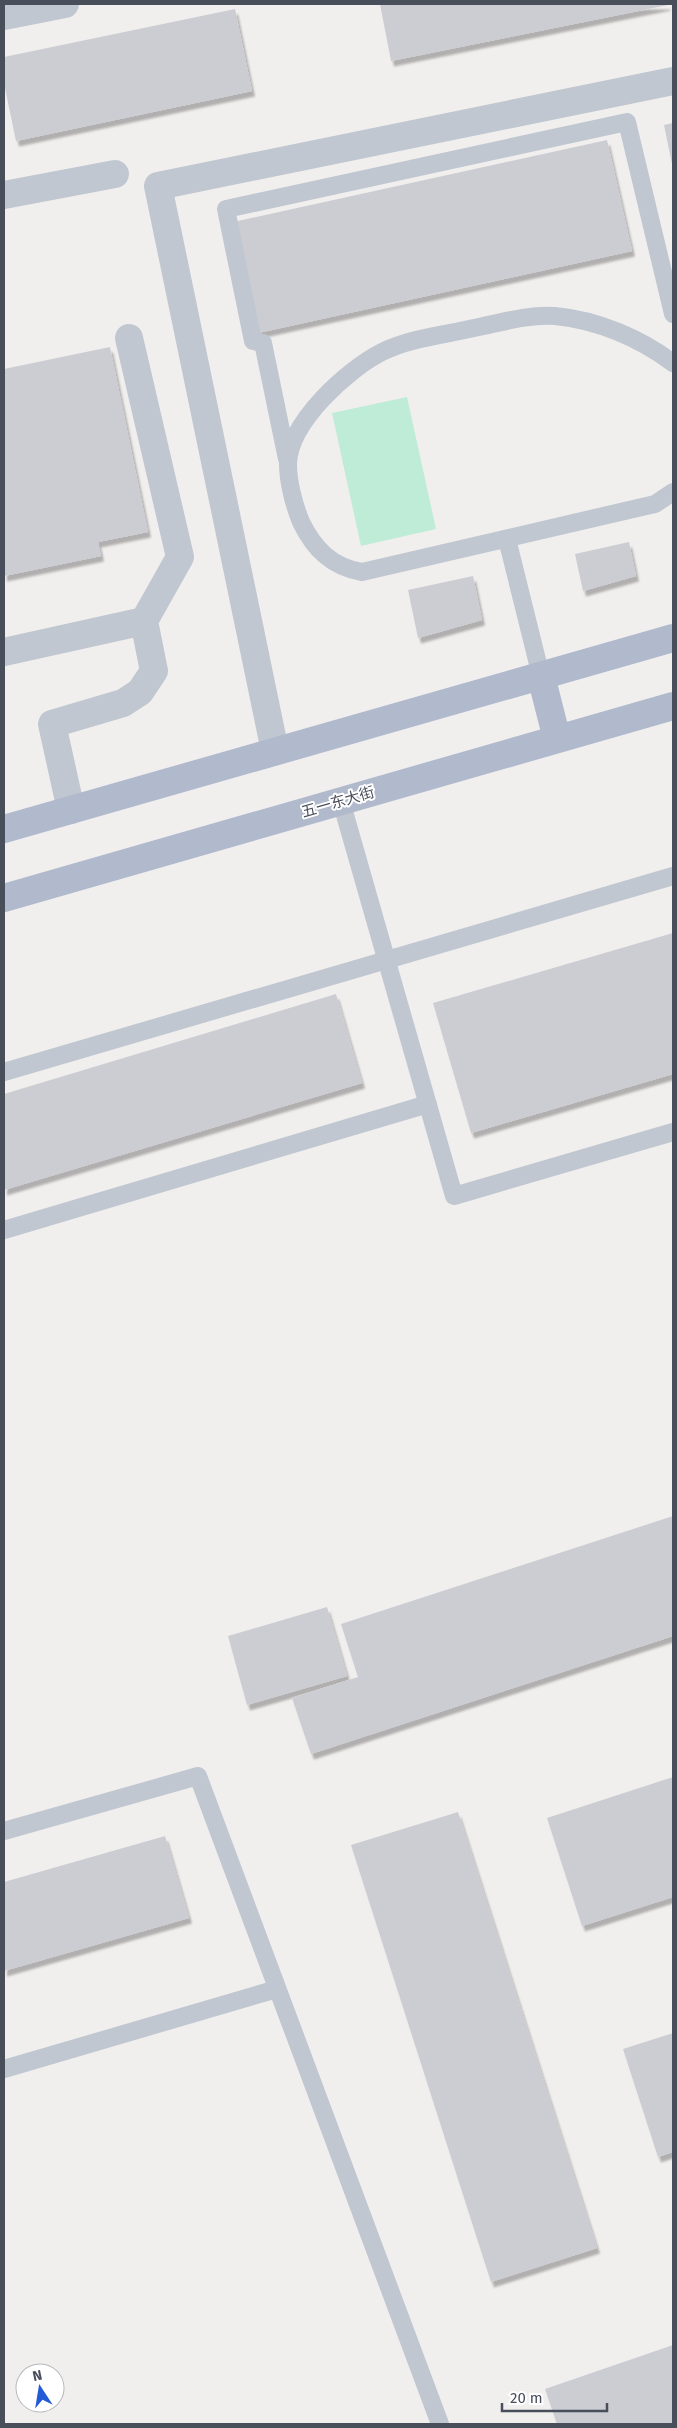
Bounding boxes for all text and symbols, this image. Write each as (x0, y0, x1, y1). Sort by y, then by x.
street label: 五一东大街 (299, 783, 377, 821)
north arrow (15, 2363, 65, 2413)
text: N (31, 2366, 44, 2385)
scale bar (502, 2380, 607, 2412)
text: 20 m (510, 2389, 543, 2407)

